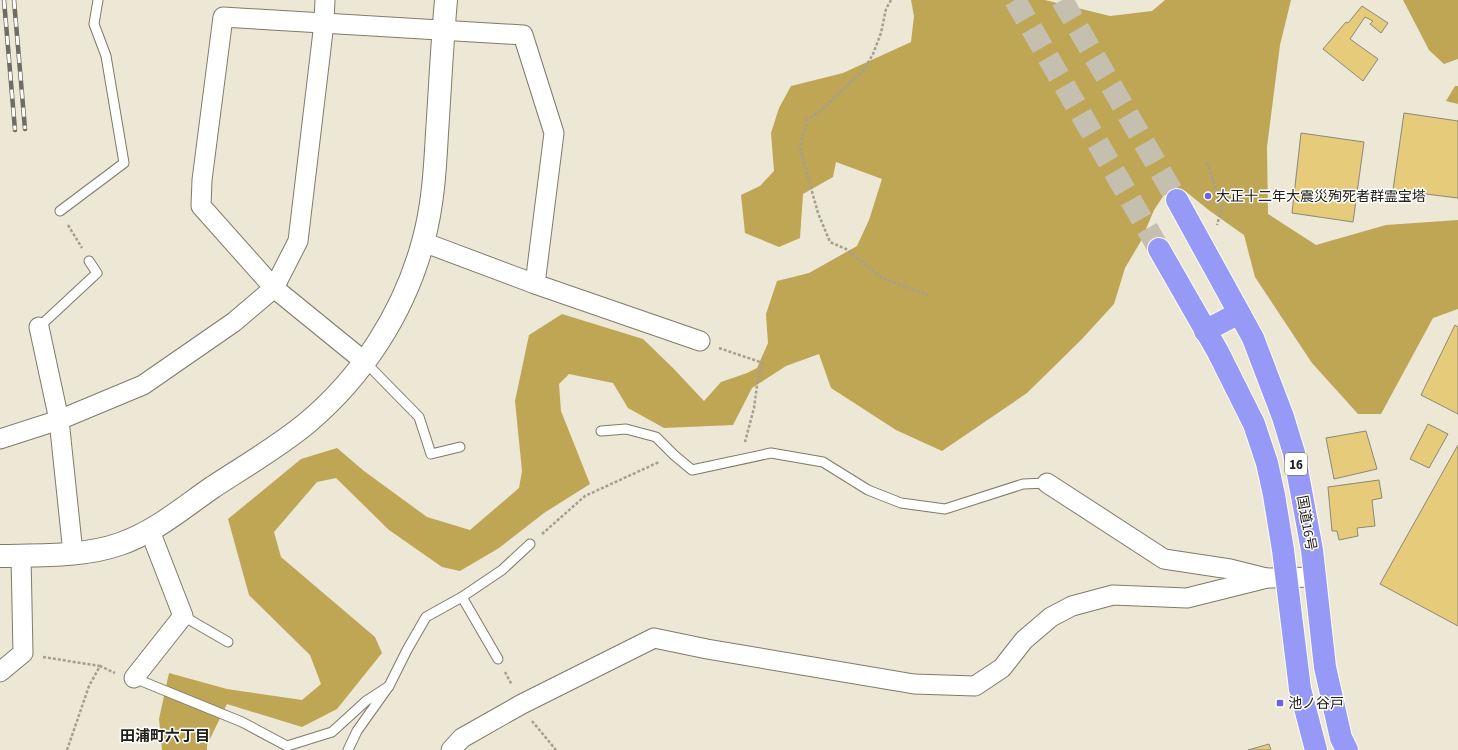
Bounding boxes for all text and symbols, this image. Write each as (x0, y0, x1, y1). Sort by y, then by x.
place label: 大正十二年大震災殉死者群霊宝塔 (1216, 187, 1426, 207)
marker: 大正十二年大震災殉死者群霊宝塔 (1203, 191, 1213, 201)
road number: 16 (1285, 453, 1307, 475)
street label: 国道16号 (1291, 494, 1321, 552)
place label: 池ノ谷戸 (1288, 694, 1344, 714)
marker: 池ノ谷戸 (1275, 698, 1285, 708)
district label: 田浦町六丁目 (120, 726, 210, 747)

